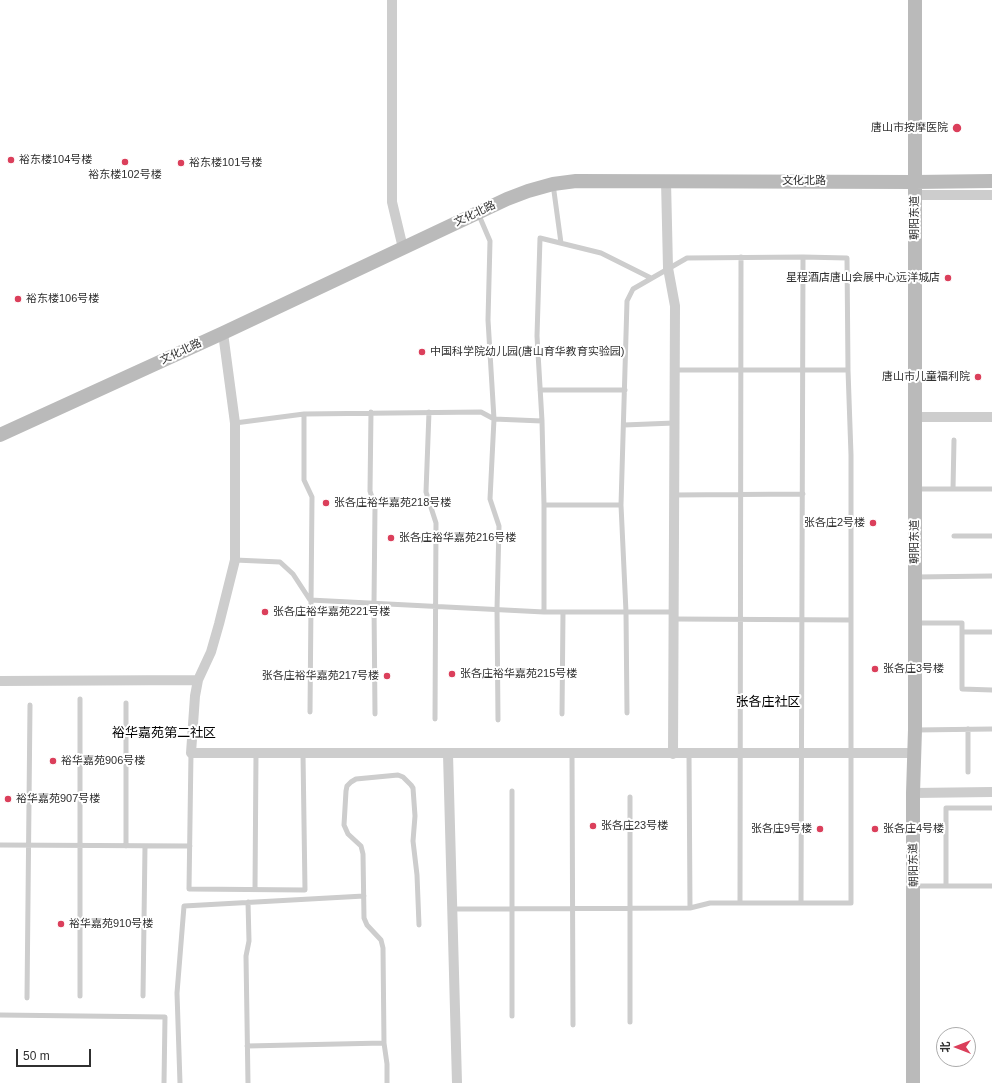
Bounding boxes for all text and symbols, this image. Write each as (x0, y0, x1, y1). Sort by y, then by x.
place label: 唐山市按摩医院 (871, 121, 948, 135)
marker: 唐山市按摩医院 (951, 122, 963, 134)
place label: 裕东楼104号楼 (19, 153, 92, 167)
marker: 裕东楼104号楼 (6, 155, 16, 165)
place label: 裕东楼101号楼 (189, 156, 262, 170)
marker: 裕东楼102号楼 (120, 157, 130, 167)
marker: 裕东楼101号楼 (176, 158, 186, 168)
place label: 裕东楼102号楼 (88, 168, 162, 182)
street label: 文化北路 (782, 174, 826, 188)
street label: 朝阳东道 (908, 196, 922, 240)
street label: 文化北路 (452, 199, 498, 229)
place label: 星程酒店唐山会展中心远洋城店 (786, 271, 940, 285)
marker: 星程酒店唐山会展中心远洋城店 (943, 273, 953, 283)
place label: 裕东楼106号楼 (26, 292, 99, 306)
marker: 裕东楼106号楼 (13, 294, 23, 304)
street label: 文化北路 (158, 337, 204, 367)
place label: 中国科学院幼儿园(唐山育华教育实验园) (430, 345, 624, 359)
marker: 中国科学院幼儿园(唐山育华教育实验园) (417, 347, 427, 357)
place label: 唐山市儿童福利院 (882, 370, 970, 384)
marker: 唐山市儿童福利院 (973, 372, 983, 382)
place label: 张各庄裕华嘉苑218号楼 (334, 496, 451, 510)
marker: 张各庄裕华嘉苑218号楼 (321, 498, 331, 508)
place label: 张各庄2号楼 (804, 516, 865, 530)
marker: 张各庄2号楼 (868, 518, 878, 528)
street label: 朝阳东道 (908, 520, 922, 564)
place label: 张各庄裕华嘉苑216号楼 (399, 531, 516, 545)
marker: 张各庄裕华嘉苑216号楼 (386, 533, 396, 543)
place label: 张各庄裕华嘉苑221号楼 (273, 605, 390, 619)
marker: 张各庄裕华嘉苑221号楼 (260, 607, 270, 617)
place label: 张各庄3号楼 (883, 662, 944, 676)
marker: 张各庄3号楼 (870, 664, 880, 674)
place label: 张各庄裕华嘉苑215号楼 (460, 667, 577, 681)
place label: 张各庄裕华嘉苑217号楼 (262, 669, 379, 683)
marker: 张各庄裕华嘉苑215号楼 (447, 669, 457, 679)
marker: 张各庄裕华嘉苑217号楼 (382, 671, 392, 681)
district label: 张各庄社区 (736, 694, 800, 710)
district label: 裕华嘉苑第二社区 (112, 725, 216, 741)
place label: 裕华嘉苑906号楼 (61, 754, 145, 768)
marker: 裕华嘉苑906号楼 (48, 756, 58, 766)
place label: 裕华嘉苑907号楼 (16, 792, 100, 806)
marker: 裕华嘉苑907号楼 (3, 794, 13, 804)
place label: 张各庄23号楼 (601, 819, 668, 833)
marker: 张各庄23号楼 (588, 821, 598, 831)
place label: 张各庄9号楼 (751, 822, 812, 836)
place label: 张各庄4号楼 (883, 822, 944, 836)
marker: 张各庄9号楼 (815, 824, 825, 834)
marker: 张各庄4号楼 (870, 824, 880, 834)
street label: 朝阳东道 (907, 843, 921, 887)
place label: 裕华嘉苑910号楼 (69, 917, 153, 931)
marker: 裕华嘉苑910号楼 (56, 919, 66, 929)
north arrow (936, 1027, 976, 1067)
scale bar (18, 1041, 93, 1067)
text: 北 (939, 1042, 951, 1053)
text: 50 m (23, 1049, 50, 1063)

